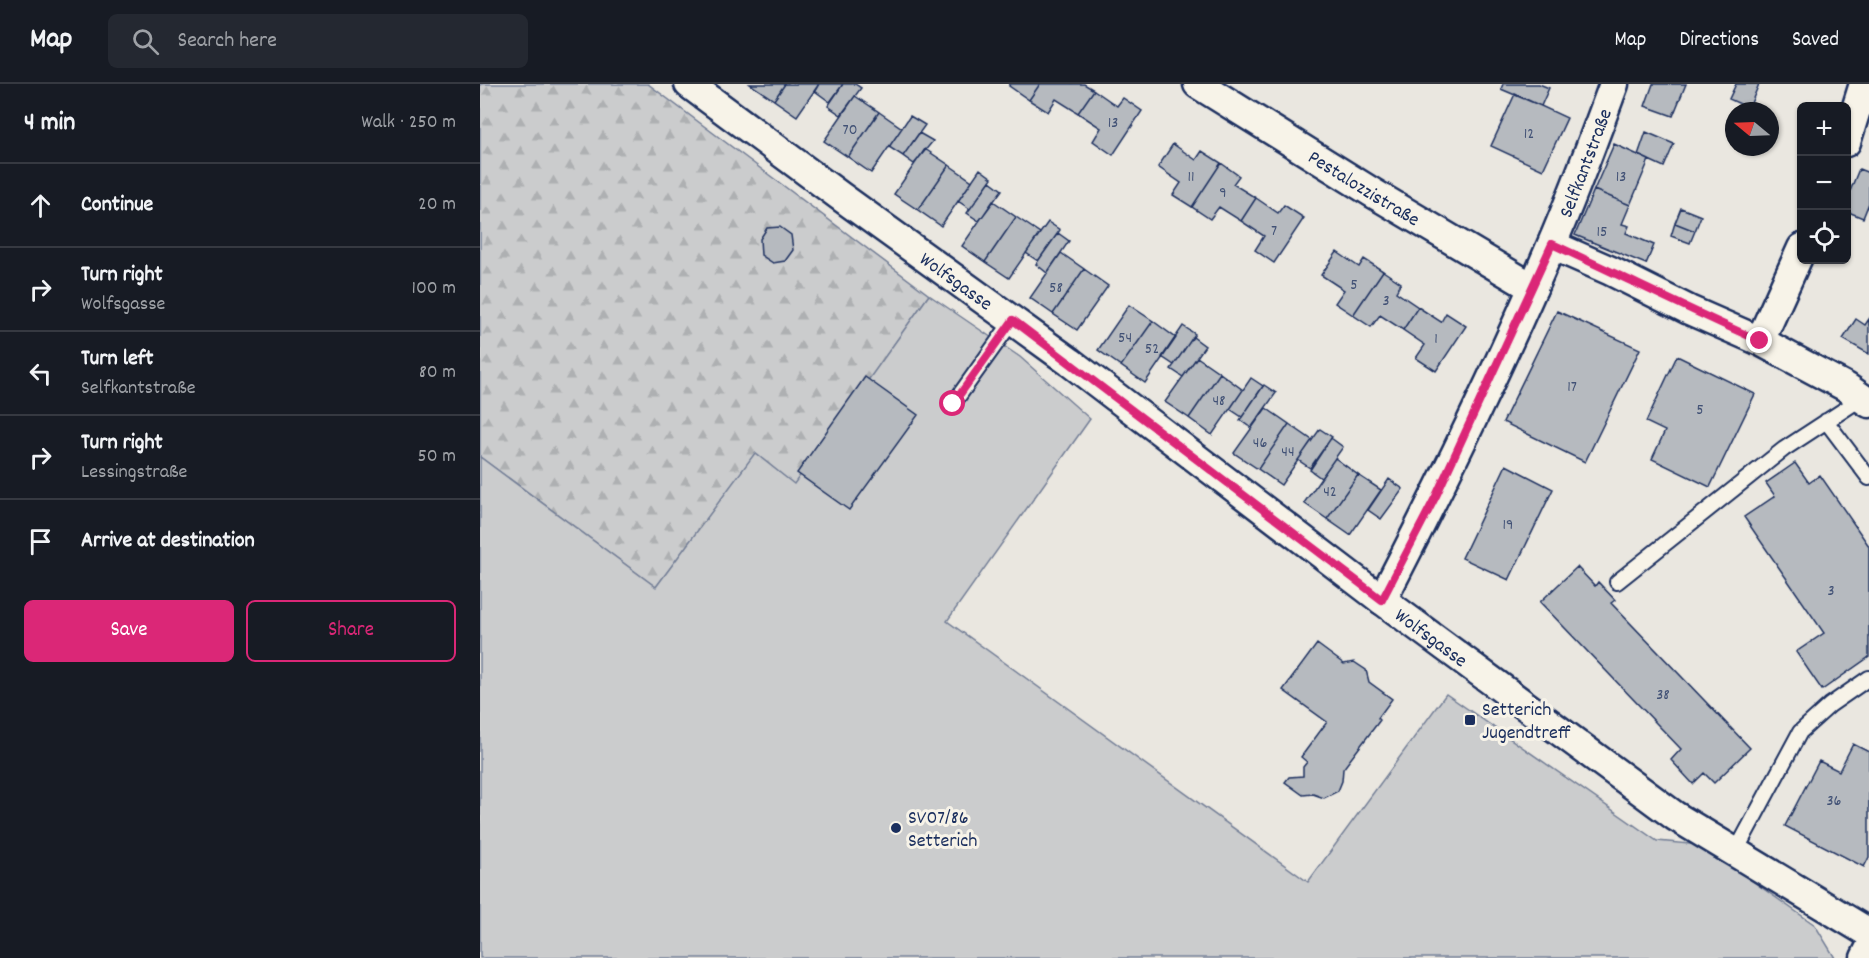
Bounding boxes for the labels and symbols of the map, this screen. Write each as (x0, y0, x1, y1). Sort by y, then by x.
north arrow (1725, 102, 1779, 156)
street label: Selfkantstraße (1553, 105, 1621, 223)
house number: 13 (1108, 112, 1118, 135)
house number: 70 (843, 119, 857, 142)
house number: 12 (1524, 123, 1534, 146)
street label: Pestalozzistraße (1302, 145, 1424, 235)
house number: 11 (1187, 166, 1195, 189)
house number: 13 (1616, 166, 1626, 189)
house number: 9 (1219, 182, 1227, 205)
house number: 7 (1271, 220, 1277, 243)
house number: 15 (1597, 221, 1607, 244)
street label: Wolfsgasse (913, 247, 998, 319)
house number: 5 (1350, 274, 1358, 297)
house number: 58 (1049, 277, 1063, 300)
house number: 3 (1382, 290, 1390, 313)
house number: 54 (1118, 327, 1132, 350)
route end (1746, 327, 1772, 353)
house number: 1 (1434, 328, 1438, 351)
house number: 52 (1145, 338, 1159, 361)
house number: 17 (1567, 376, 1577, 399)
route start (939, 390, 965, 416)
house number: 48 (1212, 390, 1226, 413)
house number: 5 (1696, 399, 1704, 422)
house number: 46 (1253, 432, 1267, 455)
house number: 44 (1281, 441, 1295, 464)
house number: 42 (1323, 481, 1337, 504)
house number: 19 (1503, 514, 1513, 537)
house number: 3 (1827, 580, 1835, 603)
street label: Wolfsgasse (1388, 603, 1473, 676)
house number: 38 (1656, 684, 1670, 707)
place label: Setterich Jugendtreff (1482, 697, 1571, 748)
marker: Setterich Jugendtreff (1463, 713, 1477, 727)
house number: 36 (1827, 790, 1842, 813)
place label: SV07/86 Setterich (908, 805, 977, 856)
marker: SV07/86 Setterich (889, 821, 903, 835)

